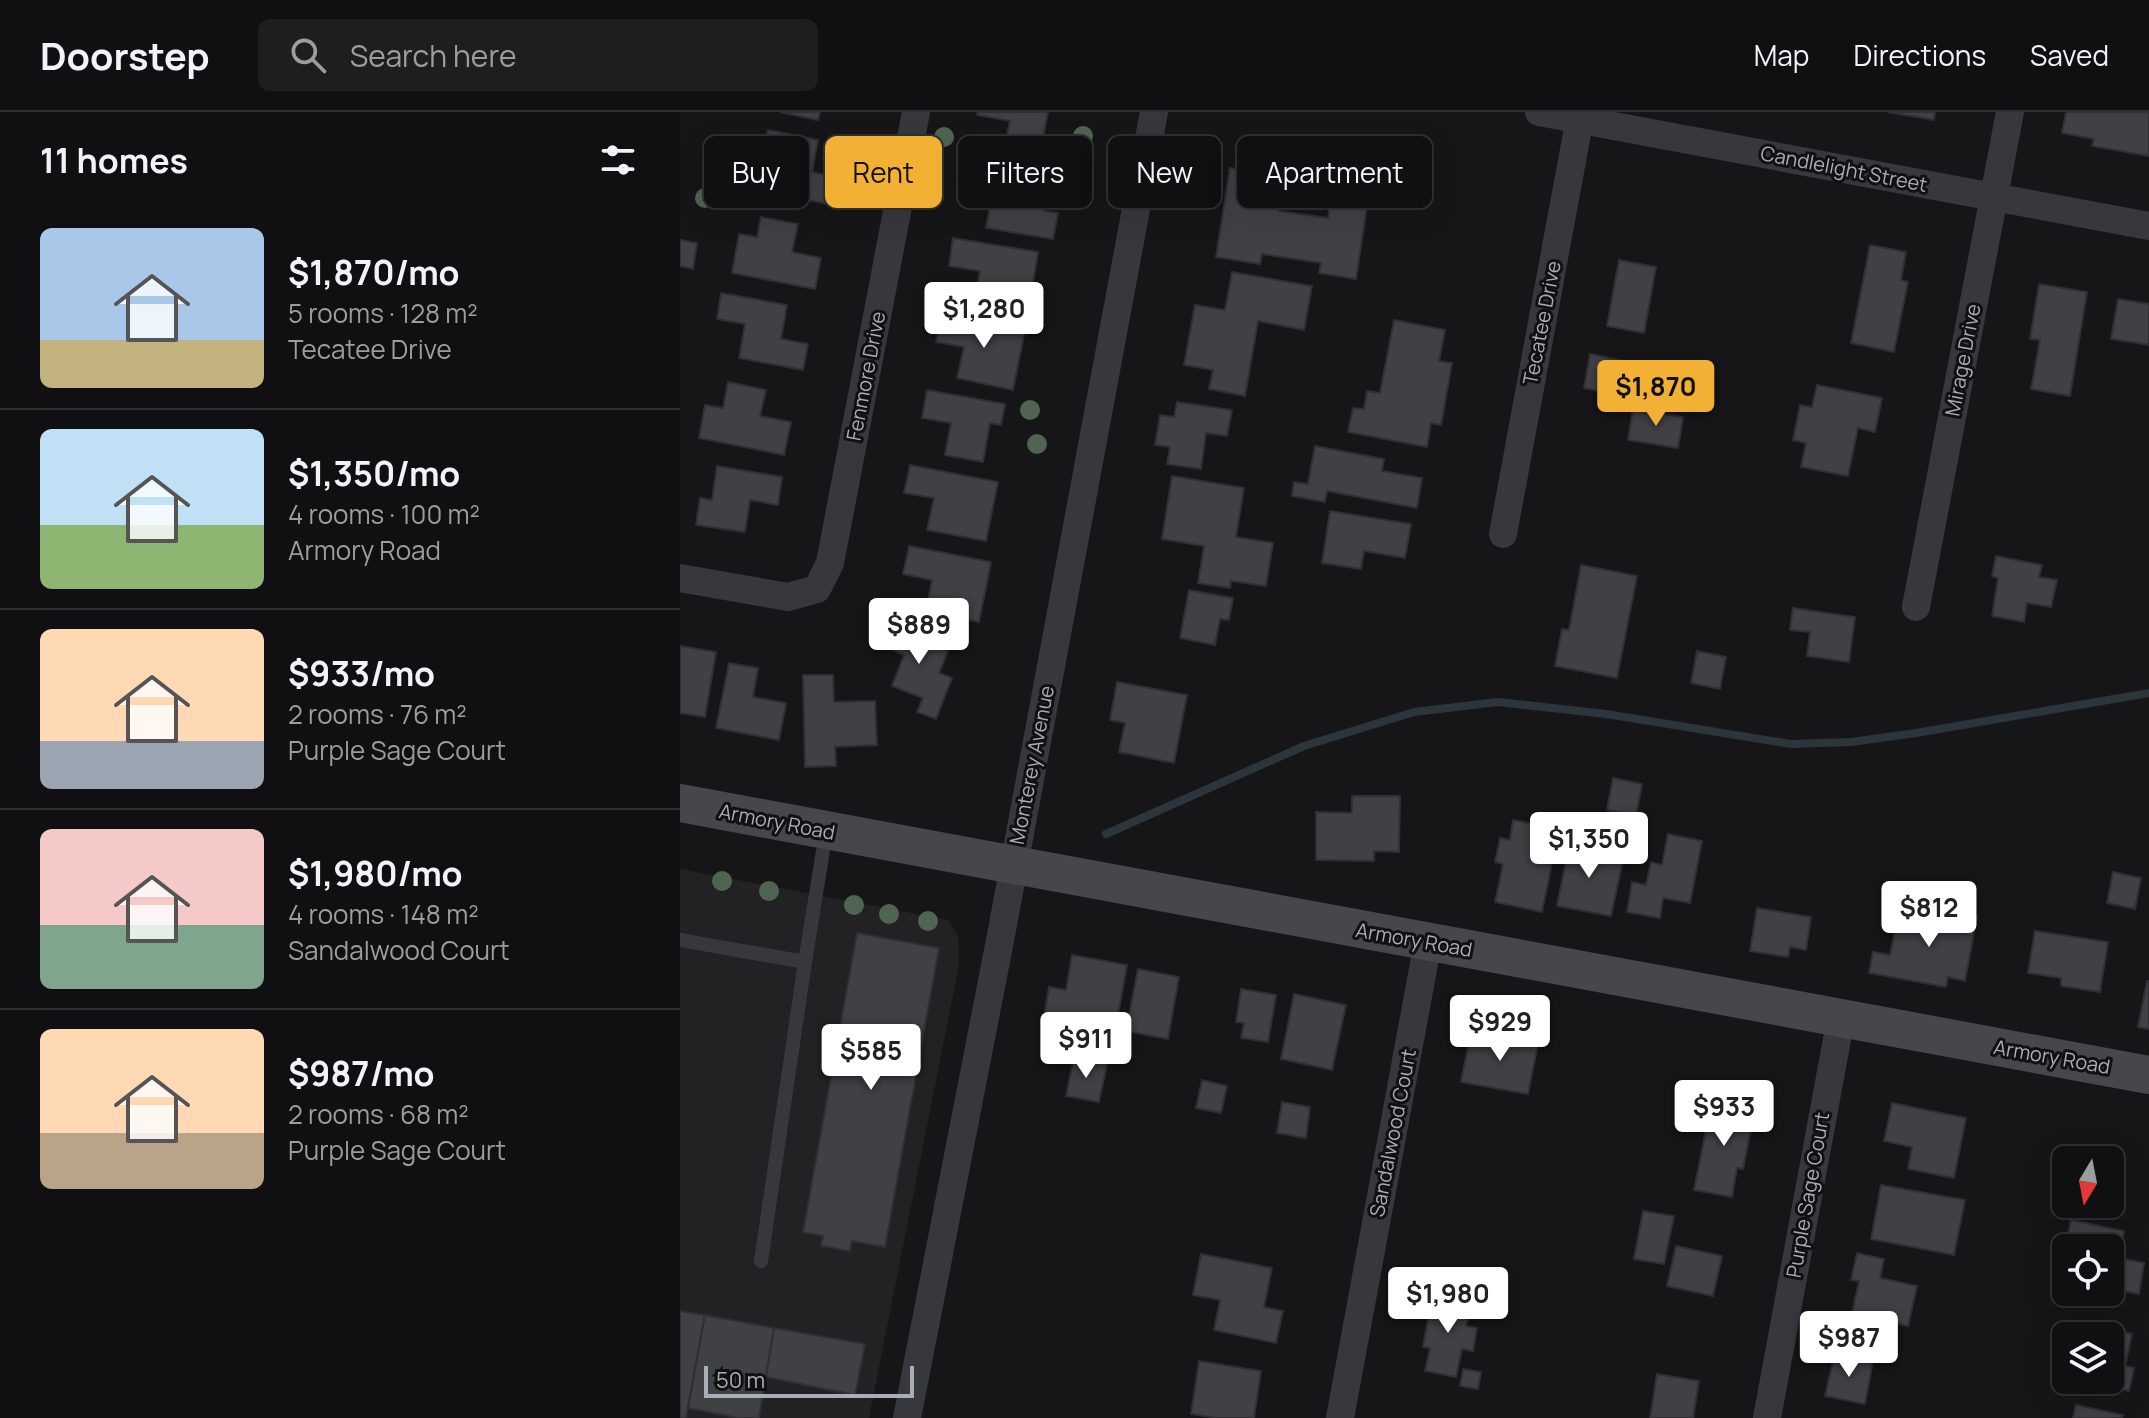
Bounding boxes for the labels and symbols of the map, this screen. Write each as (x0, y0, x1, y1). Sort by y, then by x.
street label: Candlelight Street (1758, 139, 1930, 198)
street label: Tecatee Drive (1516, 259, 1567, 387)
pin: $1,280 (919, 282, 1049, 350)
street label: Mirage Drive (1938, 302, 1987, 418)
street label: Fenmore Drive (840, 309, 891, 443)
pin: $1,870 (1591, 360, 1721, 428)
pin: $889 (872, 598, 966, 666)
street label: Monterey Avenue (1003, 683, 1060, 847)
street label: Armory Road (717, 797, 837, 846)
pin: $1,350 (1524, 812, 1654, 880)
pin: $812 (1882, 881, 1976, 949)
street label: Armory Road (1354, 916, 1474, 963)
pin: $929 (1453, 995, 1547, 1063)
pin: $911 (1039, 1012, 1133, 1080)
pin: $585 (824, 1024, 918, 1092)
street label: Armory Road (1992, 1033, 2112, 1080)
street label: Sandalwood Court (1363, 1047, 1422, 1219)
pin: $933 (1677, 1080, 1771, 1148)
street label: Purple Sage Court (1780, 1110, 1835, 1280)
north arrow (2052, 1146, 2124, 1218)
pin: $1,980 (1383, 1267, 1513, 1335)
pin: $987 (1802, 1311, 1896, 1379)
scale bar (704, 1362, 914, 1398)

